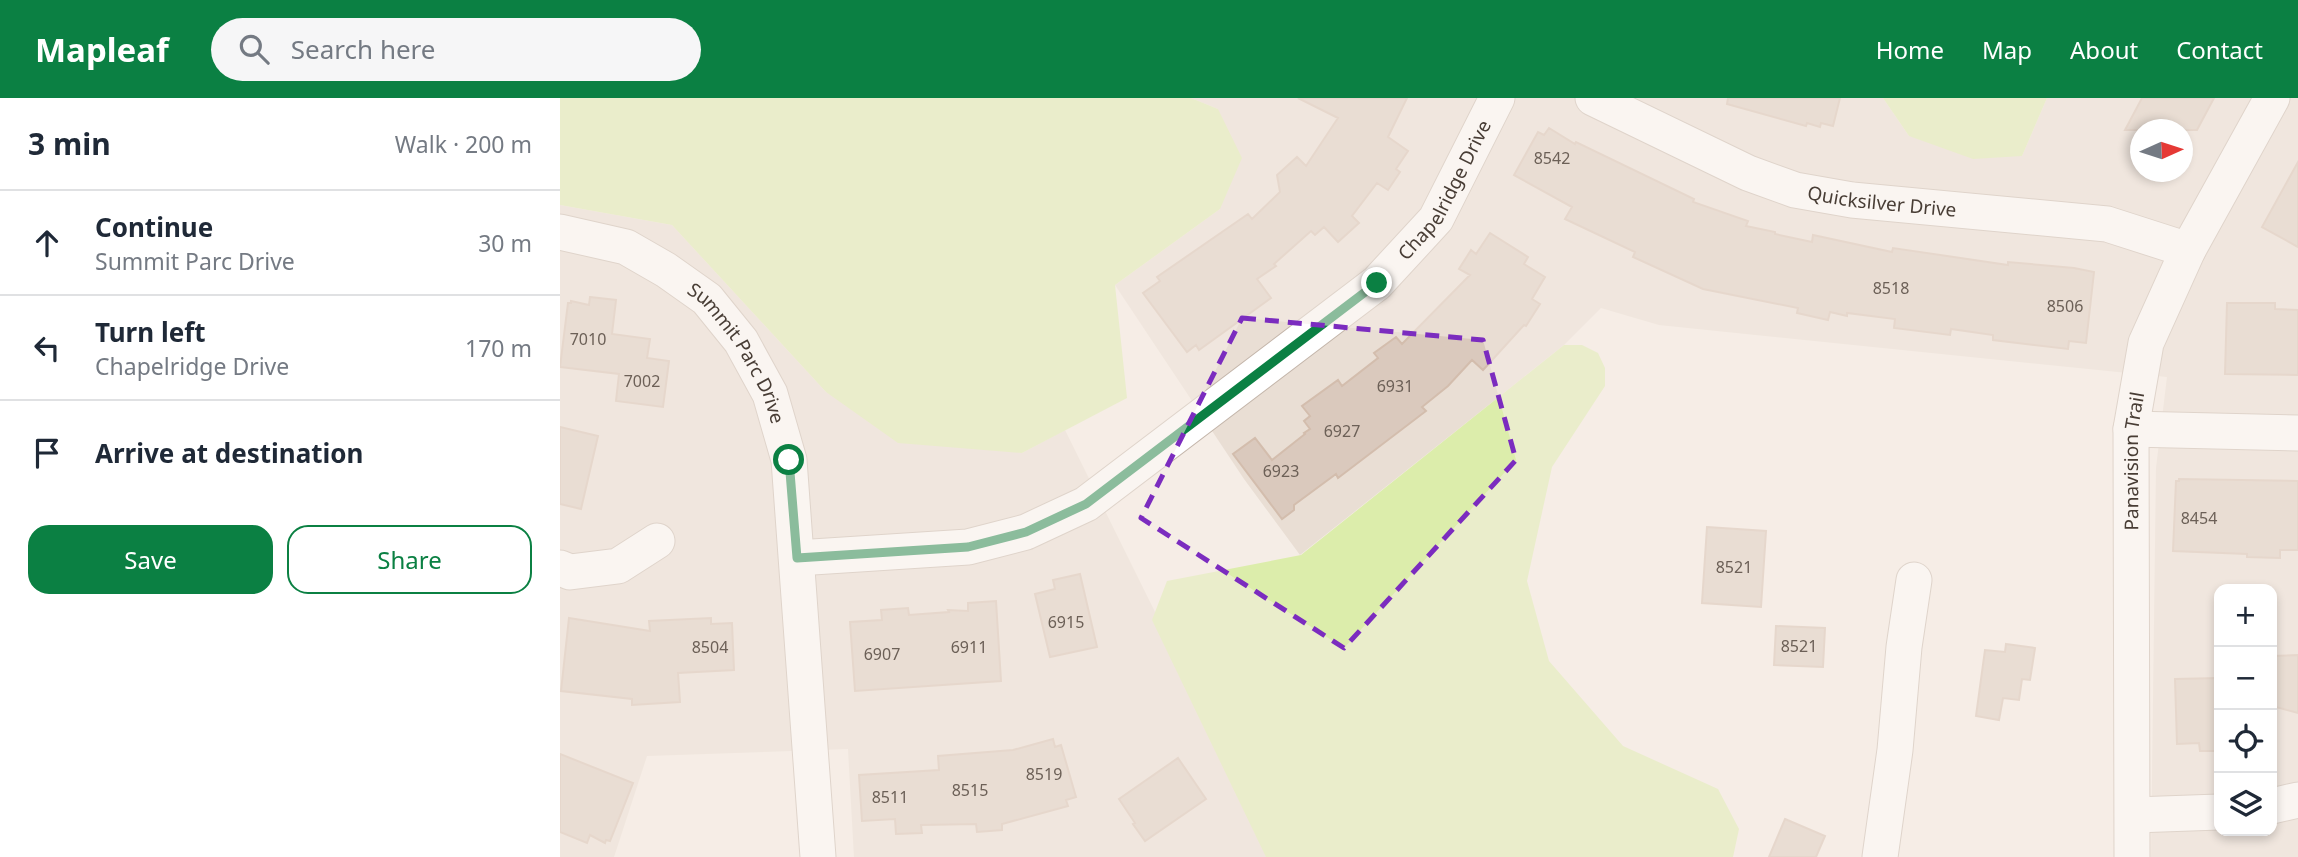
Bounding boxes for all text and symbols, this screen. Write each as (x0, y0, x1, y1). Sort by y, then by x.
search box (211, 18, 701, 81)
text: Mapleaf (35, 27, 169, 72)
icon: search (235, 30, 273, 68)
text: Search here (291, 31, 436, 67)
text: Home (1876, 33, 1944, 66)
text: Map (1982, 33, 2032, 66)
text: About (2070, 33, 2138, 66)
text: Contact (2176, 33, 2263, 66)
street label: Chapelridge Drive (1392, 115, 1497, 265)
north arrow (2130, 119, 2193, 182)
text: 3 min (28, 123, 111, 164)
text: Walk · 200 m (395, 128, 532, 160)
house number: 8542 (1534, 147, 1570, 169)
street label: Quicksilver Drive (1805, 179, 1958, 223)
text: Continue (95, 209, 213, 245)
icon: ahead (28, 224, 66, 262)
text: 30 m (478, 227, 532, 259)
text: Summit Parc Drive (95, 245, 295, 277)
route end (1361, 267, 1392, 298)
street label: Summit Parc Drive (683, 276, 791, 427)
house number: 8518 (1873, 277, 1909, 299)
house number: 8506 (2047, 295, 2083, 317)
text: Turn left (95, 314, 206, 350)
house number: 7010 (570, 328, 606, 350)
icon: left (28, 329, 66, 367)
text: 170 m (465, 332, 532, 364)
text: Chapelridge Drive (95, 350, 289, 382)
house number: 7002 (624, 370, 660, 392)
house number: 6931 (1377, 375, 1413, 397)
street label: Panavision Trail (2118, 390, 2150, 531)
house number: 6927 (1324, 420, 1360, 442)
icon: arrive (28, 434, 66, 472)
text: Arrive at destination (95, 435, 364, 471)
route start (773, 444, 804, 475)
house number: 6923 (1263, 460, 1299, 482)
house number: 8454 (2181, 507, 2217, 529)
button: Save (28, 525, 273, 594)
button: Share (287, 525, 532, 594)
house number: 8521 (1716, 556, 1752, 578)
map controls (2214, 584, 2277, 836)
button: + (2214, 584, 2277, 647)
house number: 6915 (1048, 611, 1084, 633)
house number: 8521 (1781, 635, 1817, 657)
house number: 8504 (692, 636, 728, 658)
house number: 6911 (951, 636, 987, 658)
house number: 6907 (864, 643, 900, 665)
button: − (2214, 647, 2277, 710)
button: locate (2214, 710, 2277, 773)
house number: 8519 (1026, 763, 1062, 785)
button: layers (2214, 773, 2277, 836)
house number: 8515 (952, 779, 988, 801)
house number: 8511 (872, 786, 908, 808)

